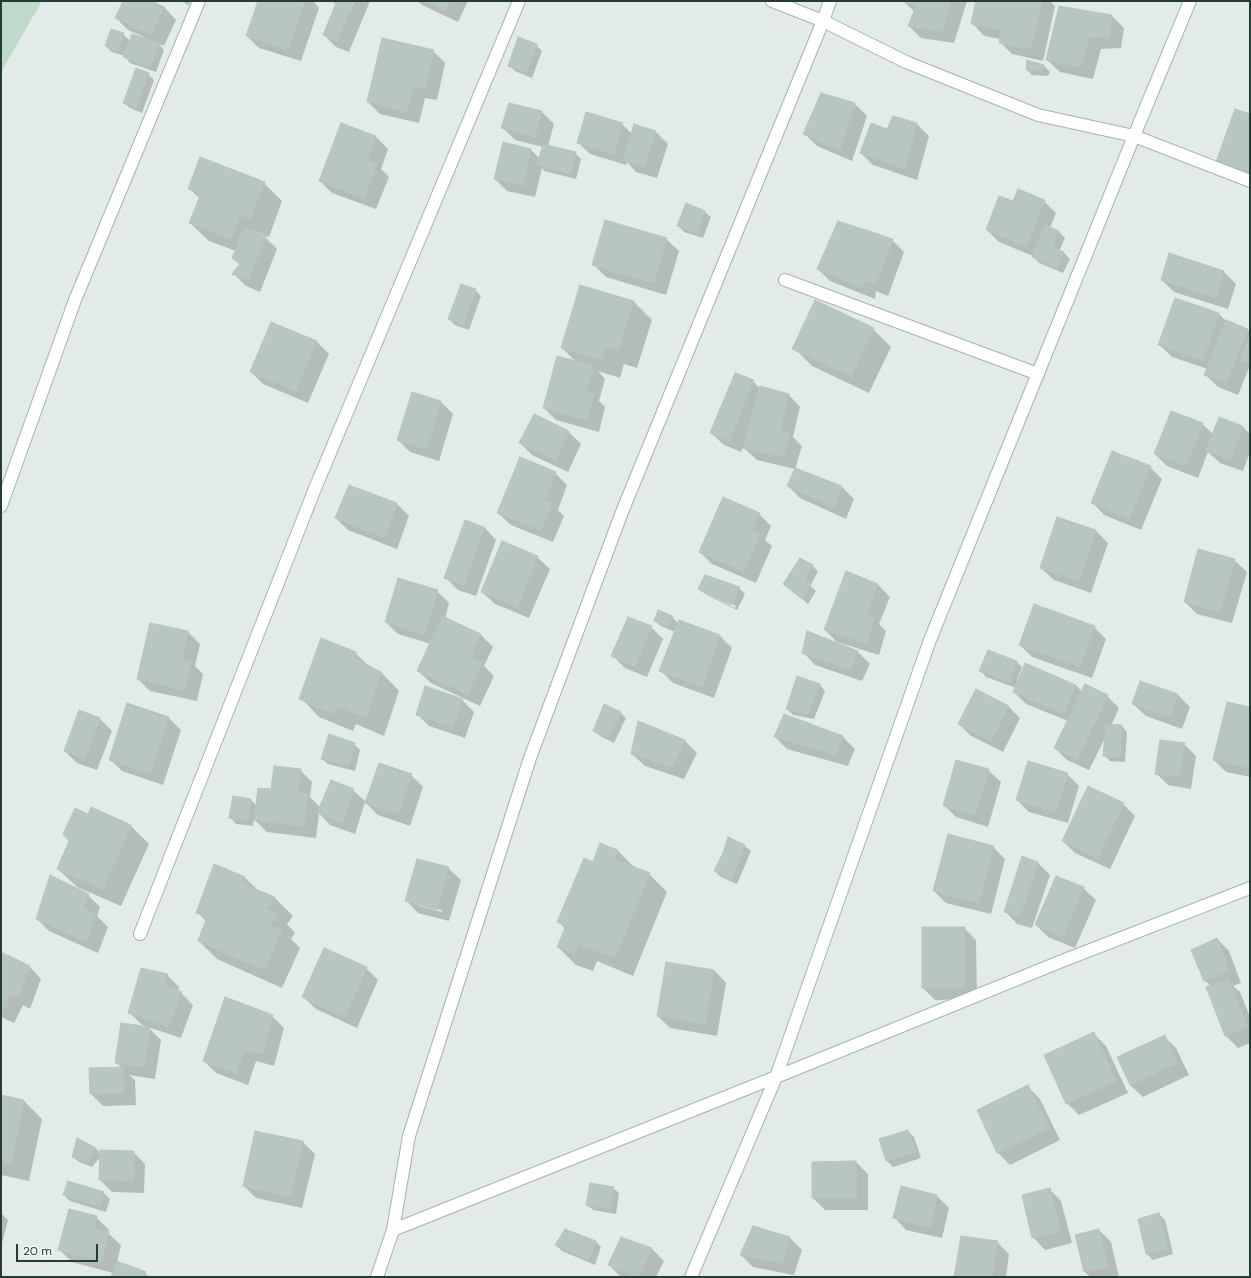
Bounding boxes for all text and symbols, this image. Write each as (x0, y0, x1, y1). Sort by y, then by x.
scale bar (18, 1236, 100, 1262)
text: 20 m (23, 1243, 52, 1259)

